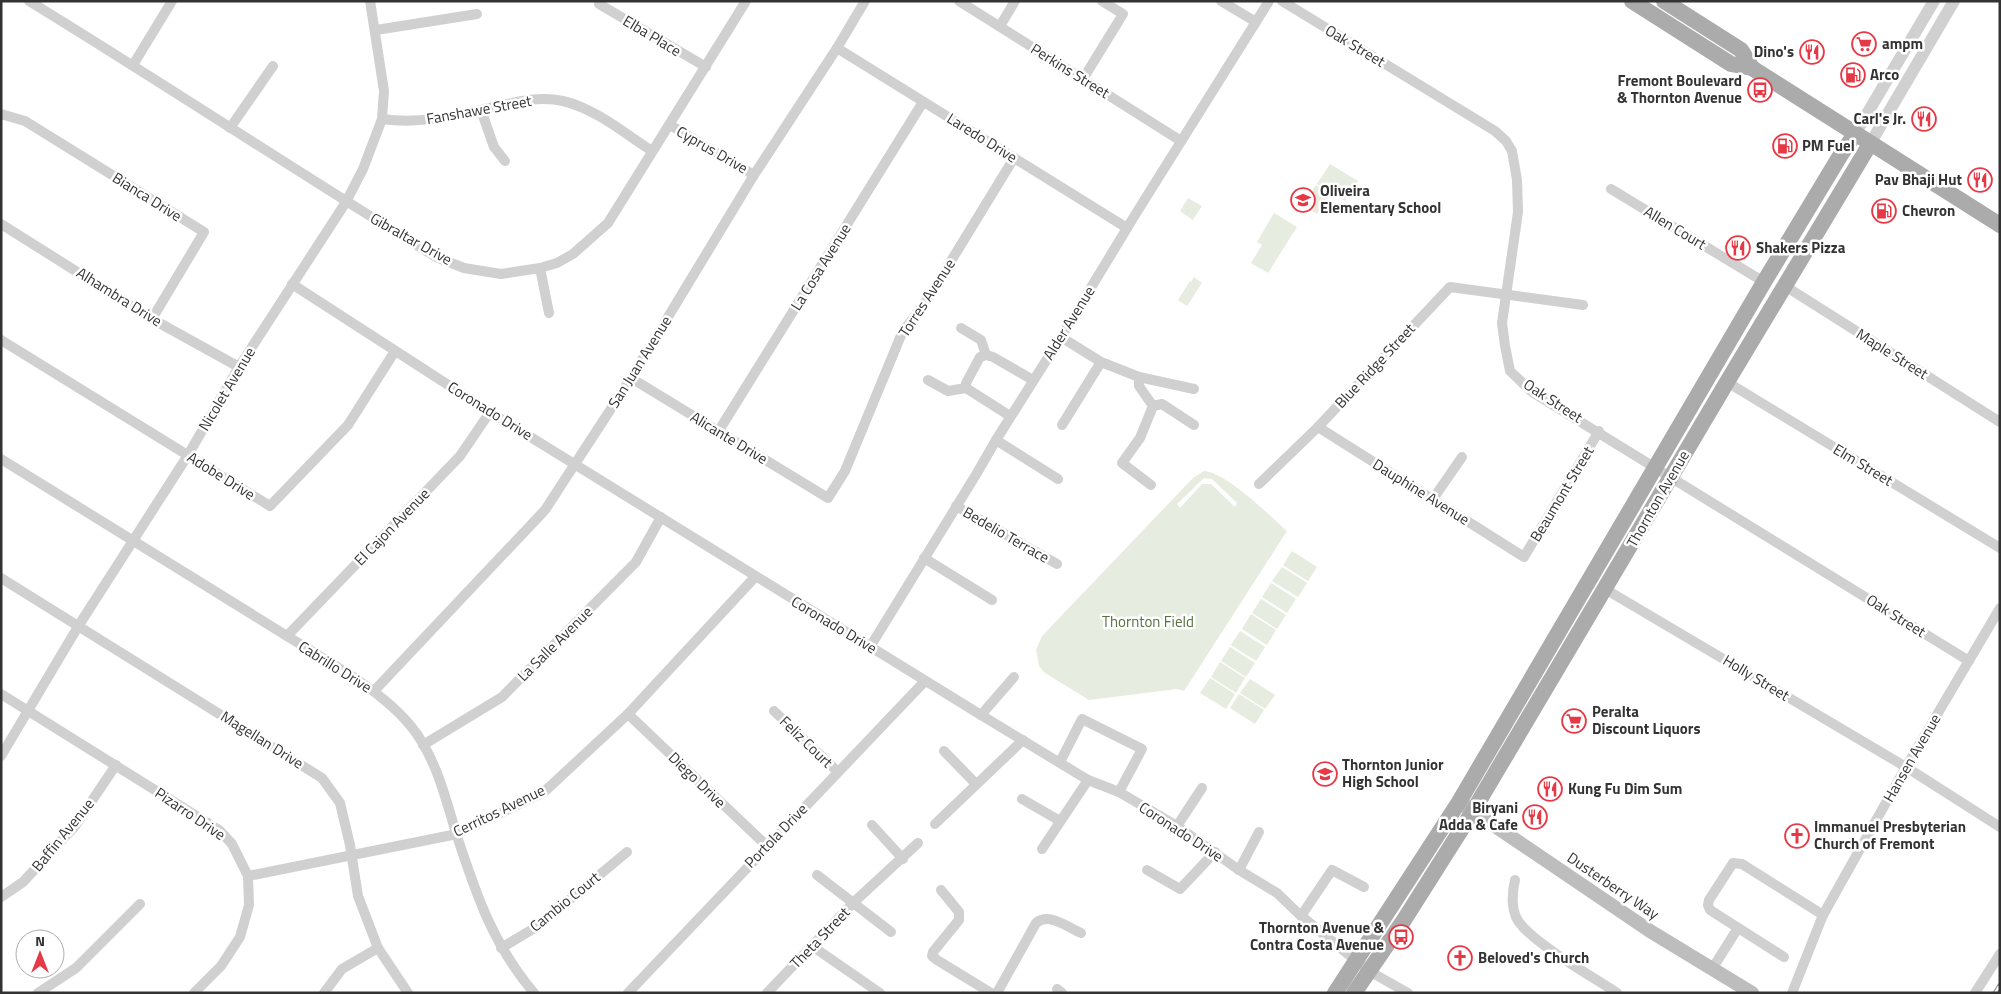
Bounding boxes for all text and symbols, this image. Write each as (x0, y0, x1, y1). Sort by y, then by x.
street label: Elba Place (619, 9, 686, 62)
street label: Oak Street (1321, 19, 1390, 73)
supermarket icon: ampm (1851, 31, 1877, 57)
place label: ampm (1882, 32, 1923, 55)
street label: Perkins Street (1026, 37, 1115, 104)
restaurant icon: Dino's (1799, 39, 1825, 65)
place label: Dino's (1754, 40, 1794, 63)
fuel station icon: Arco (1840, 62, 1866, 88)
place label: Arco (1870, 63, 1899, 86)
place label: Fremont Boulevard & Thornton Avenue (1617, 69, 1742, 109)
bus stop icon: Fremont Boulevard & Thornton Avenue (1747, 77, 1773, 103)
street label: Fanshawe Street (425, 89, 534, 130)
restaurant icon: Carl's Jr. (1911, 106, 1937, 132)
street label: Laredo Drive (943, 107, 1022, 168)
place label: Carl's Jr. (1853, 107, 1906, 130)
street label: Cyprus Drive (672, 120, 752, 179)
fuel station icon: PM Fuel (1772, 133, 1798, 159)
place label: PM Fuel (1802, 134, 1855, 157)
street label: Bianca Drive (108, 166, 187, 227)
restaurant icon: Pav Bhaji Hut (1967, 167, 1993, 193)
place label: Pav Bhaji Hut (1875, 168, 1963, 191)
place label: Oliveira Elementary School (1320, 179, 1441, 219)
school or university icon: Oliveira Elementary School (1290, 187, 1316, 213)
fuel station icon: Chevron (1871, 198, 1897, 224)
place label: Chevron (1902, 199, 1955, 222)
street label: Allen Court (1640, 200, 1711, 256)
street label: Gibraltar Drive (366, 207, 456, 271)
street label: La Cosa Avenue (785, 219, 856, 315)
restaurant icon: Shakers Pizza (1725, 235, 1751, 261)
place label: Shakers Pizza (1756, 236, 1846, 259)
street label: Torres Avenue (893, 254, 961, 342)
street label: Alhambra Drive (72, 261, 167, 332)
street label: Alder Avenue (1037, 281, 1100, 364)
street label: San Juan Avenue (602, 311, 677, 412)
street label: Blue Ridge Street (1329, 317, 1421, 413)
street label: Maple Street (1852, 322, 1933, 385)
street label: Nicolet Avenue (192, 342, 261, 435)
street label: Oak Street (1519, 373, 1588, 429)
street label: Coronado Drive (443, 375, 537, 446)
street label: Alicante Drive (686, 405, 772, 470)
street label: Elm Street (1829, 438, 1898, 492)
street label: Beaumont Street (1524, 441, 1600, 546)
street label: Adobe Drive (183, 446, 260, 506)
street label: Thornton Avenue (1620, 446, 1695, 551)
street label: Dauphine Avenue (1368, 453, 1474, 531)
street label: El Cajon Avenue (349, 483, 435, 571)
street label: Bedelio Terrace (959, 501, 1054, 569)
street label: Oak Street (1862, 588, 1931, 643)
street label: Coronado Drive (787, 590, 882, 659)
street label: La Salle Avenue (512, 601, 598, 687)
park label: Thornton Field (1102, 610, 1194, 633)
street label: Cabrillo Drive (294, 635, 377, 698)
street label: Holly Street (1719, 649, 1795, 707)
place label: Peralta Discount Liquors (1592, 700, 1701, 740)
street label: Magellan Drive (216, 705, 308, 774)
supermarket icon: Peralta Discount Liquors (1561, 708, 1587, 734)
street label: Hansen Avenue (1877, 709, 1946, 806)
street label: Feliz Court (774, 710, 839, 773)
street label: Diego Drive (663, 746, 731, 813)
place label: Thornton Junior High School (1342, 753, 1444, 793)
school or university icon: Thornton Junior High School (1312, 761, 1338, 787)
restaurant icon: Kung Fu Dim Sum (1537, 776, 1563, 802)
place label: Kung Fu Dim Sum (1568, 777, 1682, 800)
street label: Cerritos Avenue (449, 778, 549, 843)
street label: Pizarro Drive (150, 781, 230, 846)
street label: Baffin Avenue (26, 793, 99, 876)
street label: Coronado Drive (1135, 796, 1228, 867)
place label: Biryani Adda & Cafe (1439, 796, 1518, 836)
street label: Portola Drive (739, 798, 812, 873)
restaurant icon: Biryani Adda & Cafe (1522, 804, 1548, 830)
place label: Immanuel Presbyterian Church of Fremont (1814, 815, 1966, 855)
church icon: Immanuel Presbyterian Church of Fremont (1784, 823, 1810, 849)
street label: Dusterberry Way (1563, 846, 1664, 925)
street label: Cambio Court (524, 865, 606, 937)
street label: Theta Street (784, 901, 856, 974)
place label: Thornton Avenue & Contra Costa Avenue (1250, 916, 1384, 956)
bus stop icon: Thornton Avenue & Contra Costa Avenue (1388, 924, 1414, 950)
north arrow (15, 929, 65, 979)
text: N (35, 930, 45, 951)
church icon: Beloved's Church (1447, 945, 1473, 971)
place label: Beloved's Church (1478, 946, 1589, 969)

